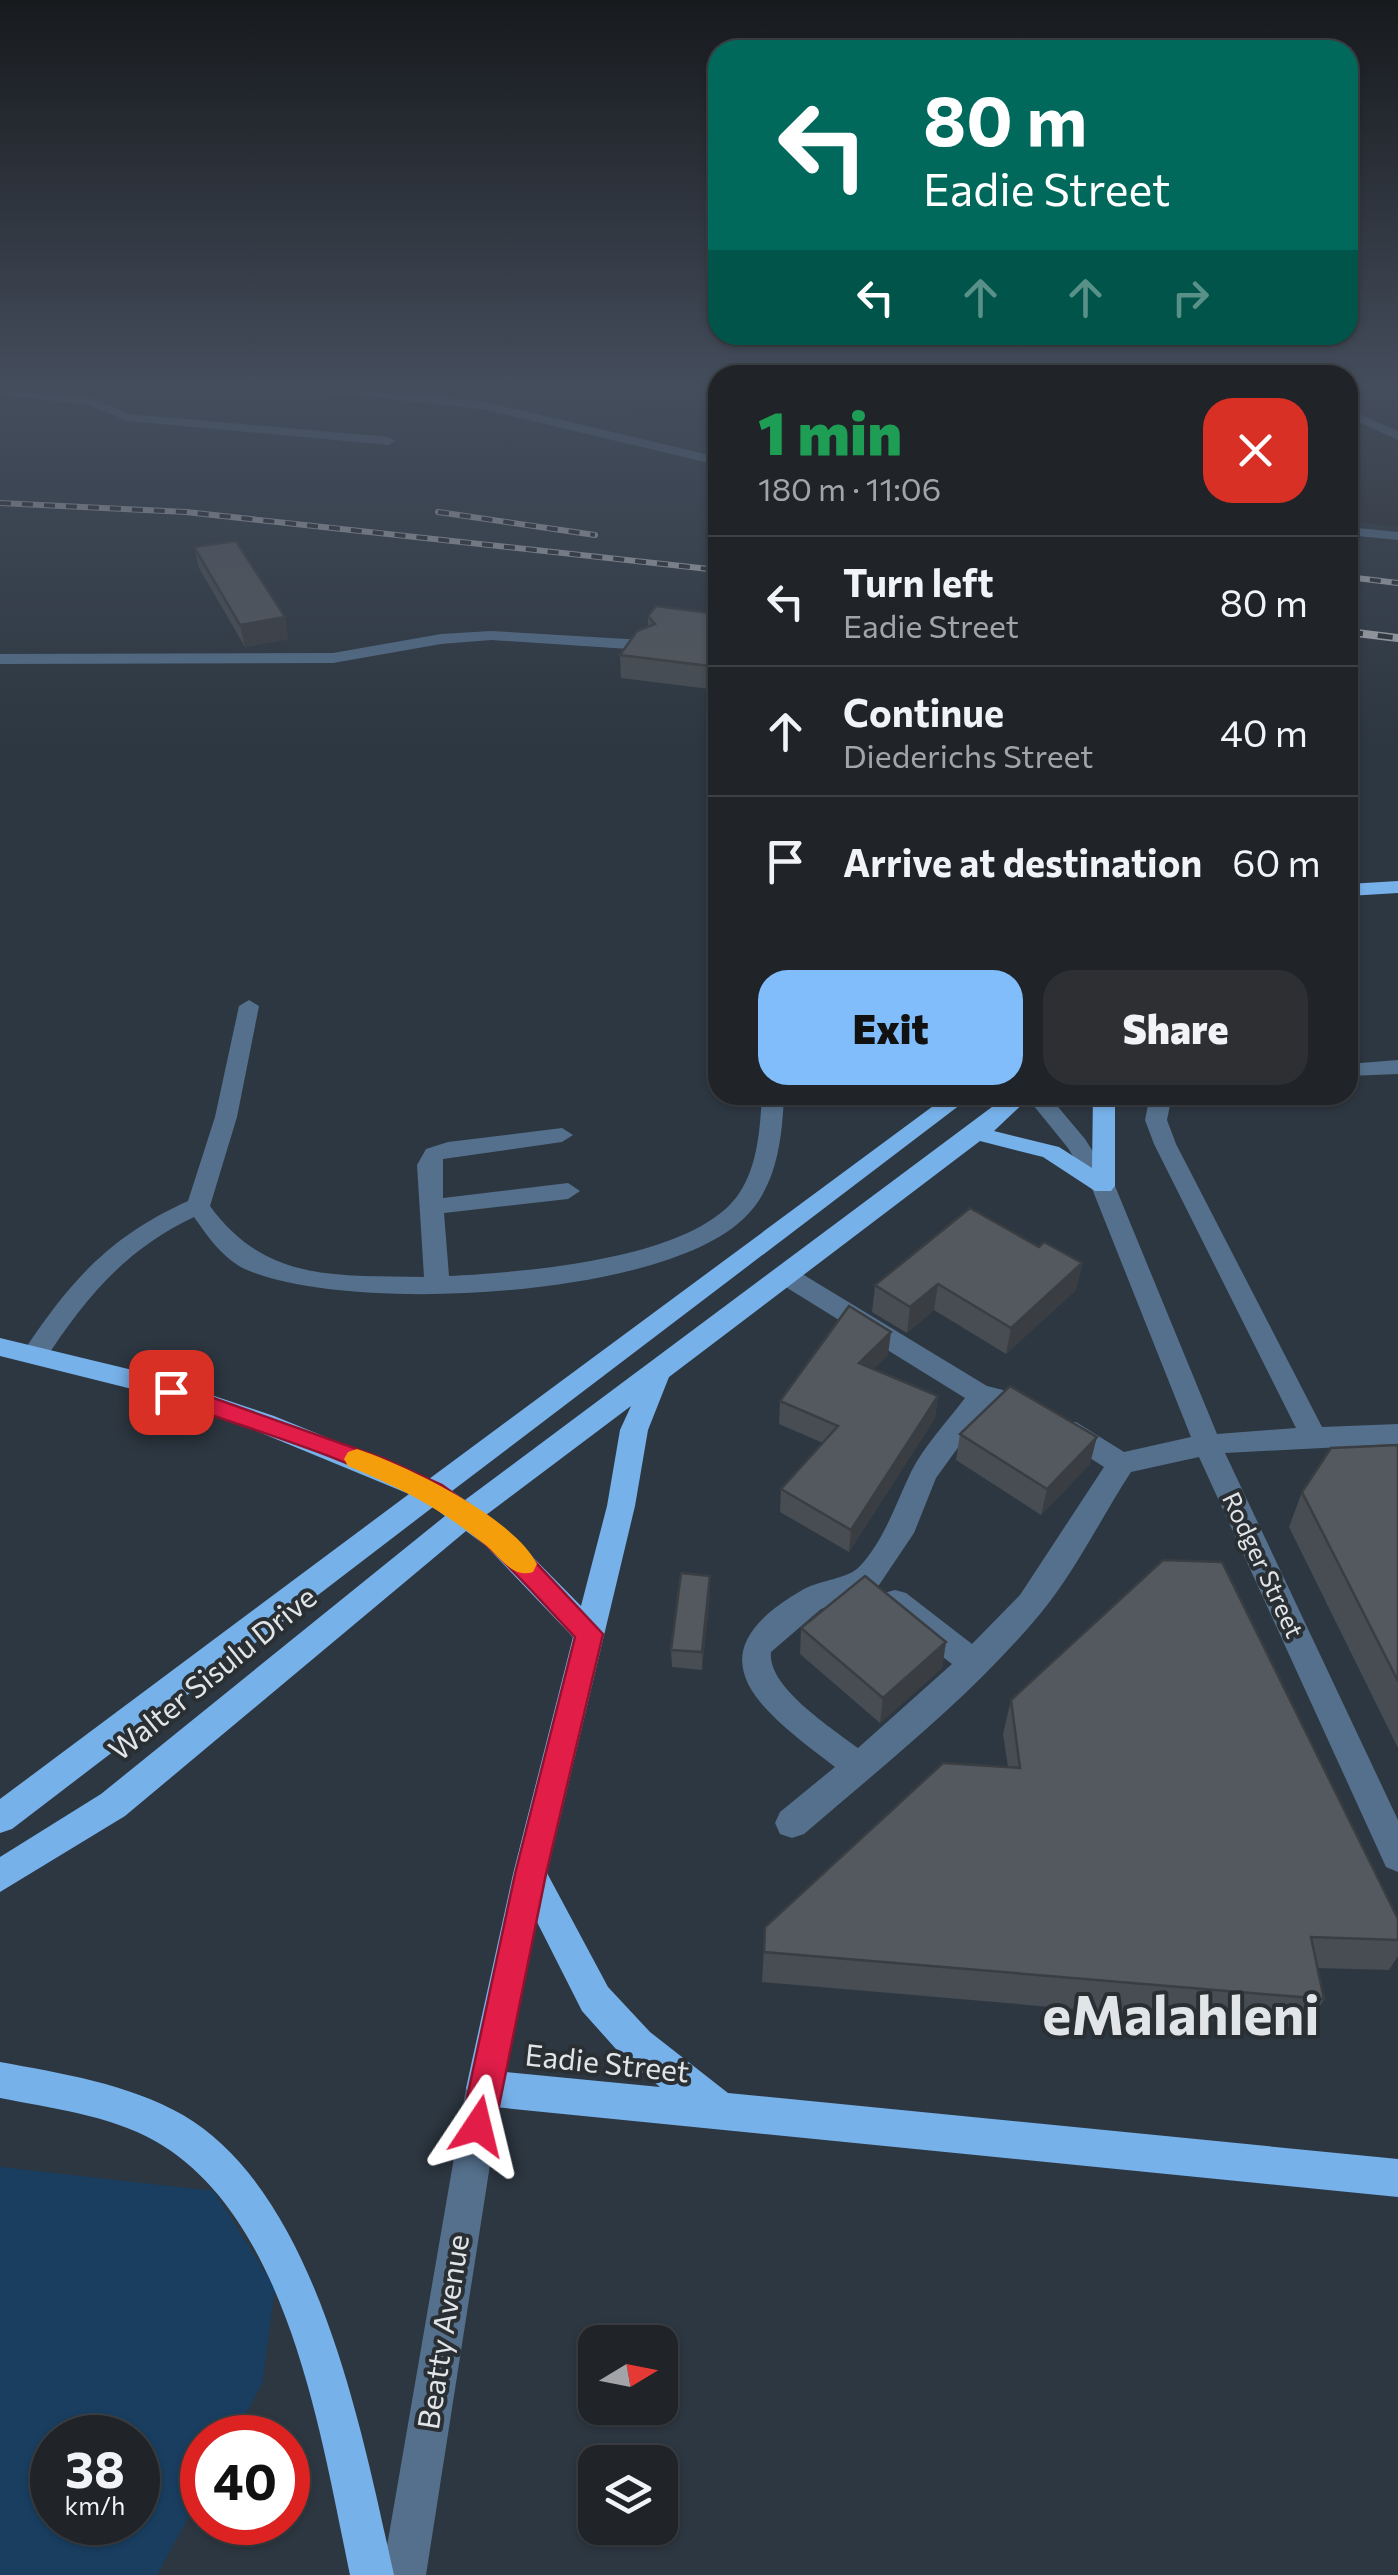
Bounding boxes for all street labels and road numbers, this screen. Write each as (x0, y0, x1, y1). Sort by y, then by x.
street label: Rodger Street (1217, 1487, 1311, 1642)
street label: Walter Sisulu Drive (100, 1577, 323, 1767)
street label: Eadie Street (523, 2034, 691, 2089)
street label: Beatty Avenue (408, 2232, 475, 2432)

